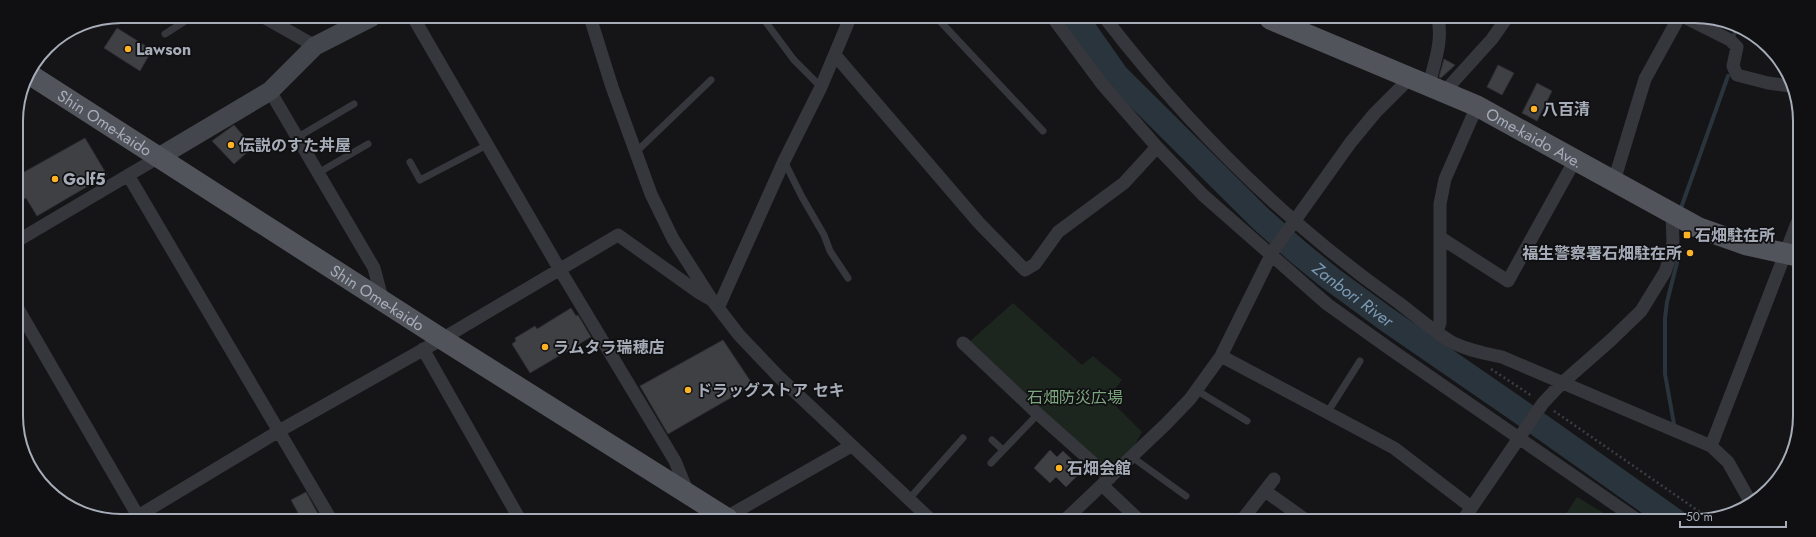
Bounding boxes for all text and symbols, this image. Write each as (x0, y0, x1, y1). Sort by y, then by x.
place label: Lawson (136, 38, 191, 61)
marker: Lawson (123, 44, 133, 54)
street label: Shin Ome-kaido (53, 84, 156, 162)
place label: 八百清 (1542, 98, 1590, 121)
street label: Ome-kaido Ave. (1482, 102, 1587, 174)
marker: 八百清 (1529, 104, 1539, 114)
place label: 伝説のすた丼屋 (238, 134, 351, 157)
marker: 伝説のすた丼屋 (226, 140, 236, 150)
place label: Golf5 (63, 168, 106, 191)
marker: Golf5 (50, 174, 60, 184)
place label: 石畑駐在所 (1695, 224, 1775, 247)
marker: 石畑駐在所 (1682, 230, 1692, 240)
place label: 福生警察署石畑駐在所 (1522, 242, 1682, 265)
marker: 福生警察署石畑駐在所 (1685, 248, 1695, 258)
water label: Zanbori River (1307, 256, 1399, 333)
street label: Shin Ome-kaido (325, 259, 429, 337)
place label: ラムタラ瑞穂店 (553, 336, 665, 359)
marker: ラムタラ瑞穂店 (540, 342, 550, 352)
place label: ドラッグストア セキ (696, 379, 845, 402)
marker: ドラッグストア セキ (683, 385, 693, 395)
park label: 石畑防災広場 (1027, 386, 1123, 409)
place label: 石畑会館 (1067, 457, 1131, 480)
marker: 石畑会館 (1054, 463, 1064, 473)
scale bar (1680, 503, 1786, 529)
text: 50 m (1686, 508, 1713, 526)

